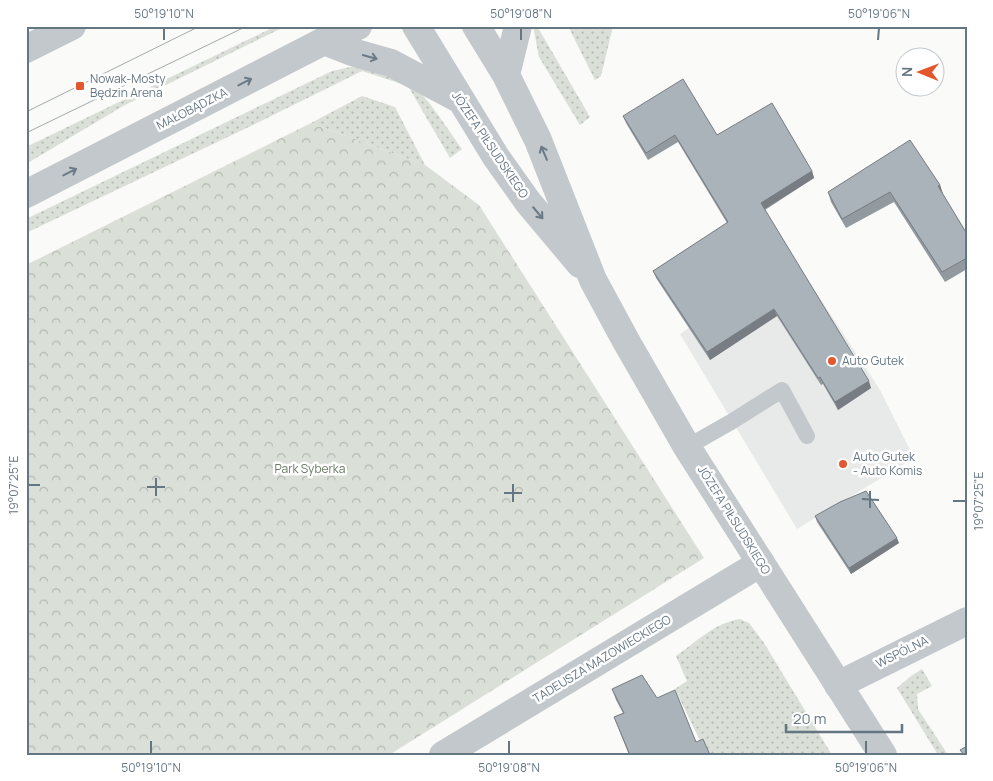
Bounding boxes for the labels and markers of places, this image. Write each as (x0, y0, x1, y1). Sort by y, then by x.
place label: Nowak-Mosty Będzin Arena (90, 70, 166, 101)
marker: Nowak-Mosty Będzin Arena (74, 80, 86, 92)
place label: Auto Gutek (842, 352, 905, 369)
marker: Auto Gutek (826, 355, 838, 367)
place label: Auto Gutek - Auto Komis (853, 448, 922, 479)
marker: Auto Gutek - Auto Komis (837, 458, 849, 470)

